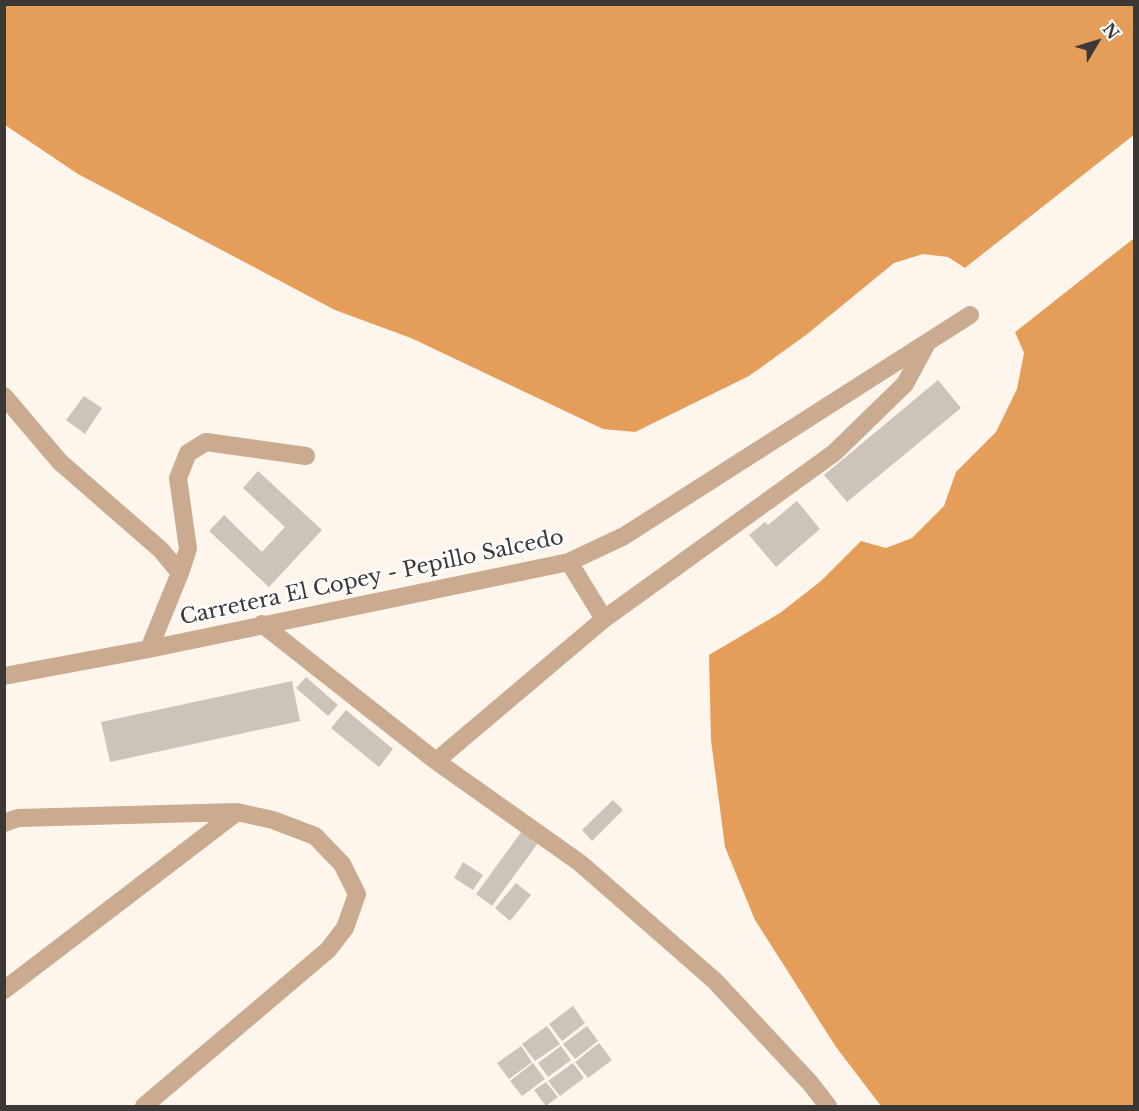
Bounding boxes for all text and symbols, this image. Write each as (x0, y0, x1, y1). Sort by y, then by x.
north arrow (1067, 12, 1127, 72)
text: N (1099, 19, 1124, 43)
street label: Carretera El Copey - Pepillo Salcedo (178, 525, 566, 631)

